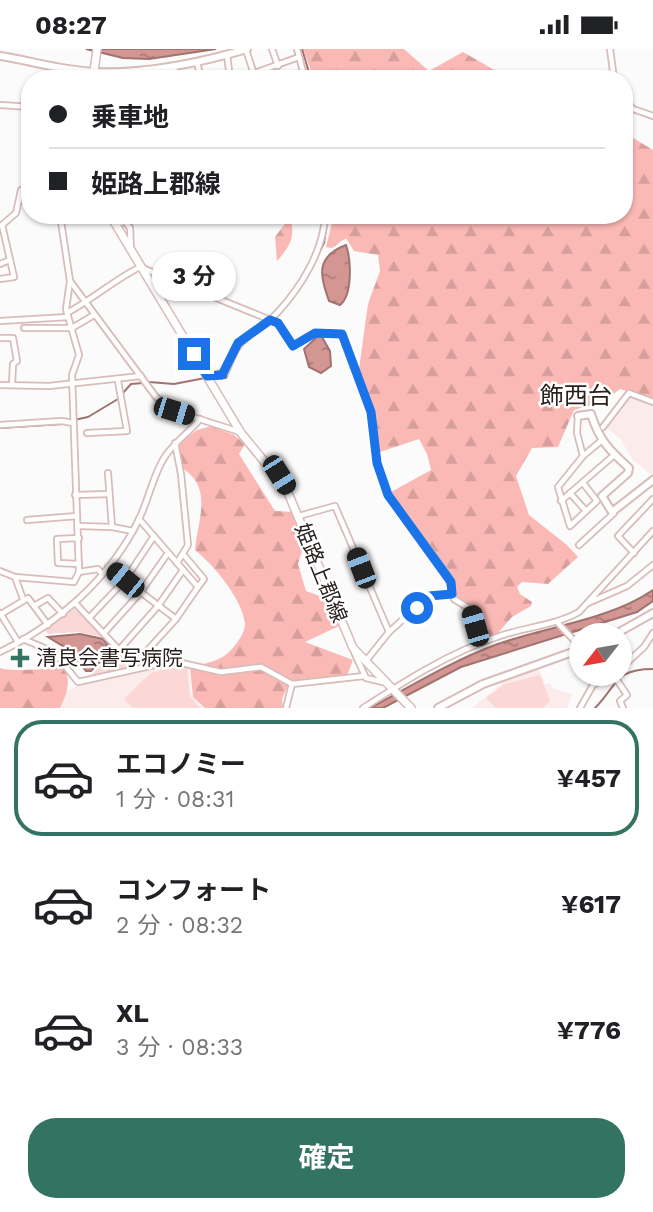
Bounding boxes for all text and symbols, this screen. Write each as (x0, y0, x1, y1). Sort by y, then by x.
text: 08:27 (35, 10, 107, 40)
text: 乗車地 (91, 102, 169, 132)
text: 姫路上郡線 (91, 169, 221, 199)
callout: 3 分 (152, 253, 236, 301)
text: 3 分 (172, 263, 216, 290)
route end (178, 338, 210, 370)
district label: 飾西台 (540, 382, 612, 410)
car (151, 395, 198, 427)
car (259, 452, 300, 498)
street label: 姫路上郡線 (290, 519, 353, 626)
car (344, 545, 379, 591)
car (103, 559, 148, 601)
route start (401, 592, 433, 624)
car (460, 603, 491, 649)
north arrow (569, 623, 632, 686)
map controls (569, 623, 632, 686)
place label: 清良会書写病院 (36, 645, 183, 670)
marker: 清良会書写病院 (10, 648, 30, 668)
icon: car (32, 747, 95, 810)
text: エコノミー (116, 749, 246, 779)
text: ¥457 (557, 763, 621, 793)
text: 1 分 · 08:31 (116, 786, 234, 813)
icon: car (32, 873, 95, 936)
text: コンフォート (116, 875, 271, 905)
text: ¥617 (561, 889, 621, 919)
text: 2 分 · 08:32 (116, 912, 243, 939)
text: XL (116, 998, 149, 1028)
icon: car (32, 999, 95, 1062)
text: ¥776 (557, 1015, 621, 1045)
text: 3 分 · 08:33 (116, 1034, 243, 1061)
button: 確定 (28, 1118, 625, 1198)

